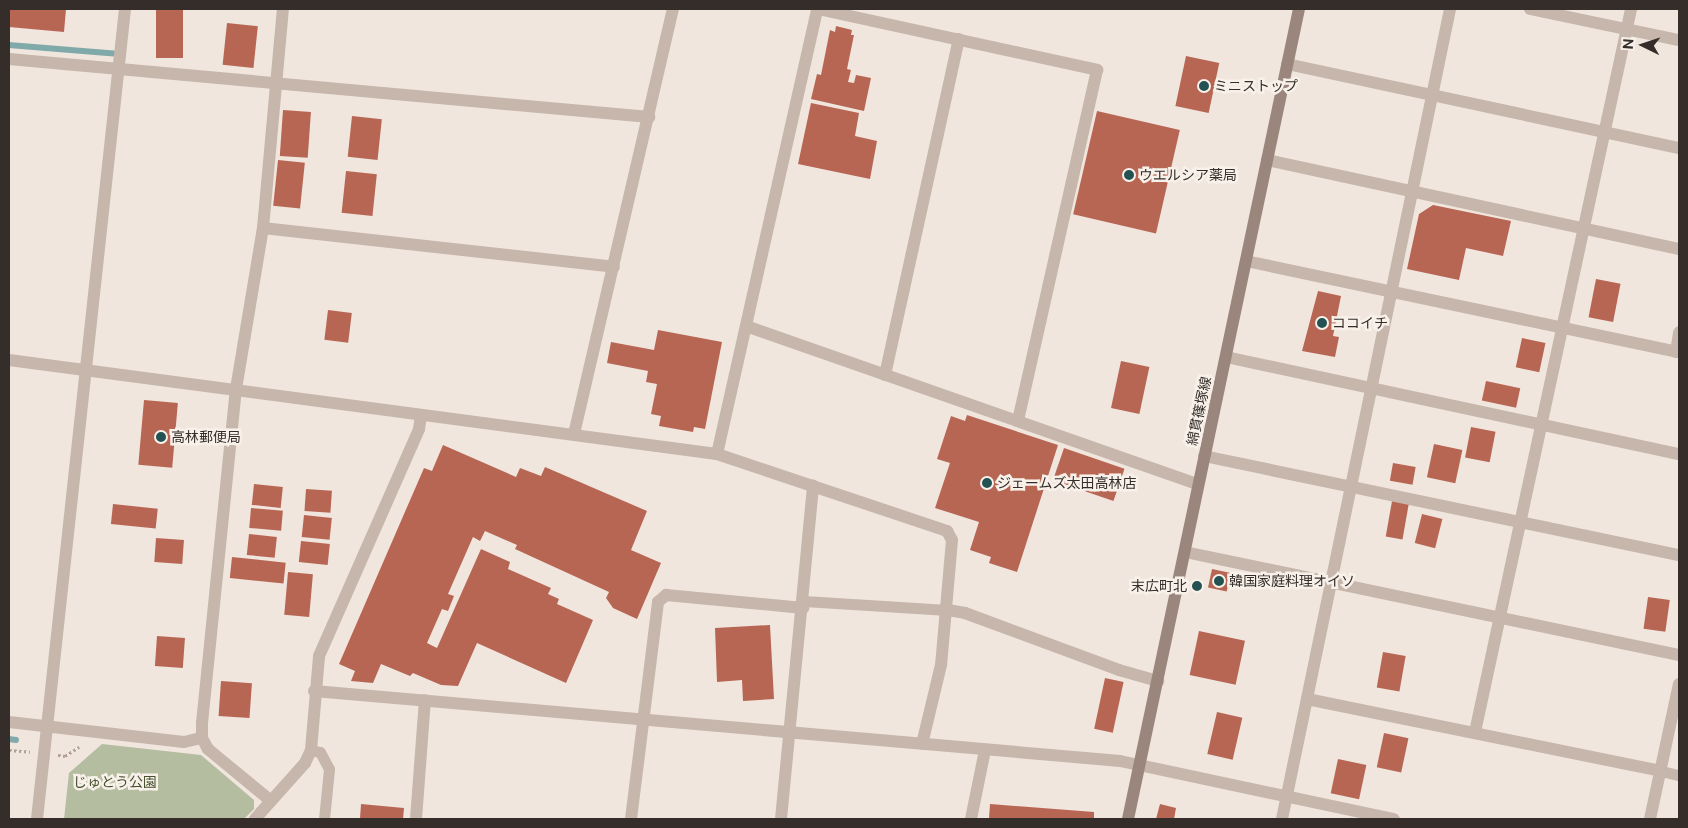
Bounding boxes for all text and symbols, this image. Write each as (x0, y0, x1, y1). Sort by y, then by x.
north arrow (1618, 20, 1668, 70)
text: N (1620, 38, 1636, 50)
place label: ミニストップ (1214, 78, 1298, 94)
marker: ミニストップ (1198, 80, 1210, 92)
place label: ウエルシア薬局 (1139, 167, 1237, 183)
marker: ウエルシア薬局 (1123, 169, 1135, 181)
place label: ココイチ (1332, 315, 1388, 331)
marker: ココイチ (1316, 317, 1328, 329)
street label: 綿貫篠塚線 (1184, 375, 1214, 447)
place label: 高林郵便局 (171, 429, 241, 445)
marker: 高林郵便局 (155, 431, 167, 443)
place label: ジェームズ太田高林店 (997, 475, 1137, 491)
marker: ジェームズ太田高林店 (981, 477, 993, 489)
place label: 韓国家庭料理オイソ (1229, 573, 1355, 589)
marker: 韓国家庭料理オイソ (1213, 575, 1225, 587)
place label: 末広町北 (1131, 578, 1187, 594)
marker: 末広町北 (1191, 580, 1203, 592)
park label: じゅとう公園 (73, 774, 157, 790)

